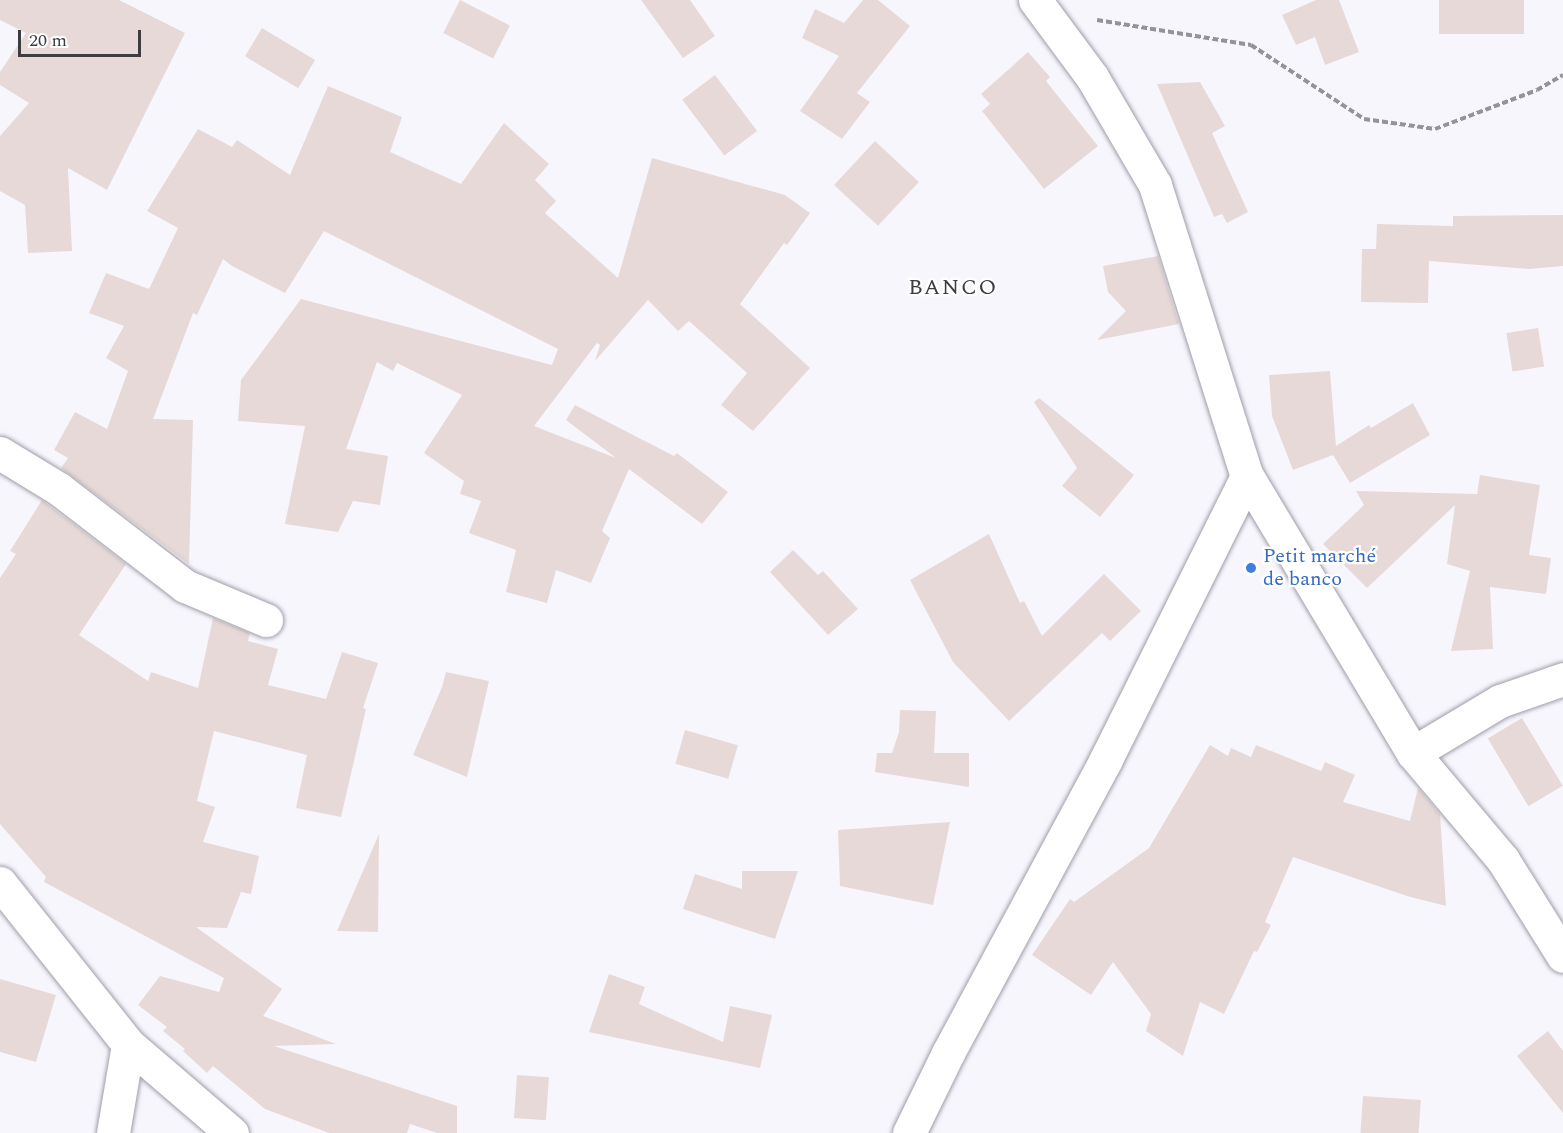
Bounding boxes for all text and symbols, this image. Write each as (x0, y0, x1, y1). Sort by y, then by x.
scale bar (21, 18, 144, 56)
text: 20 m (29, 27, 67, 54)
district label: BANCO (908, 275, 998, 301)
place label: Petit marché de banco (1263, 544, 1376, 591)
marker: Petit marché de banco (1244, 561, 1258, 575)

